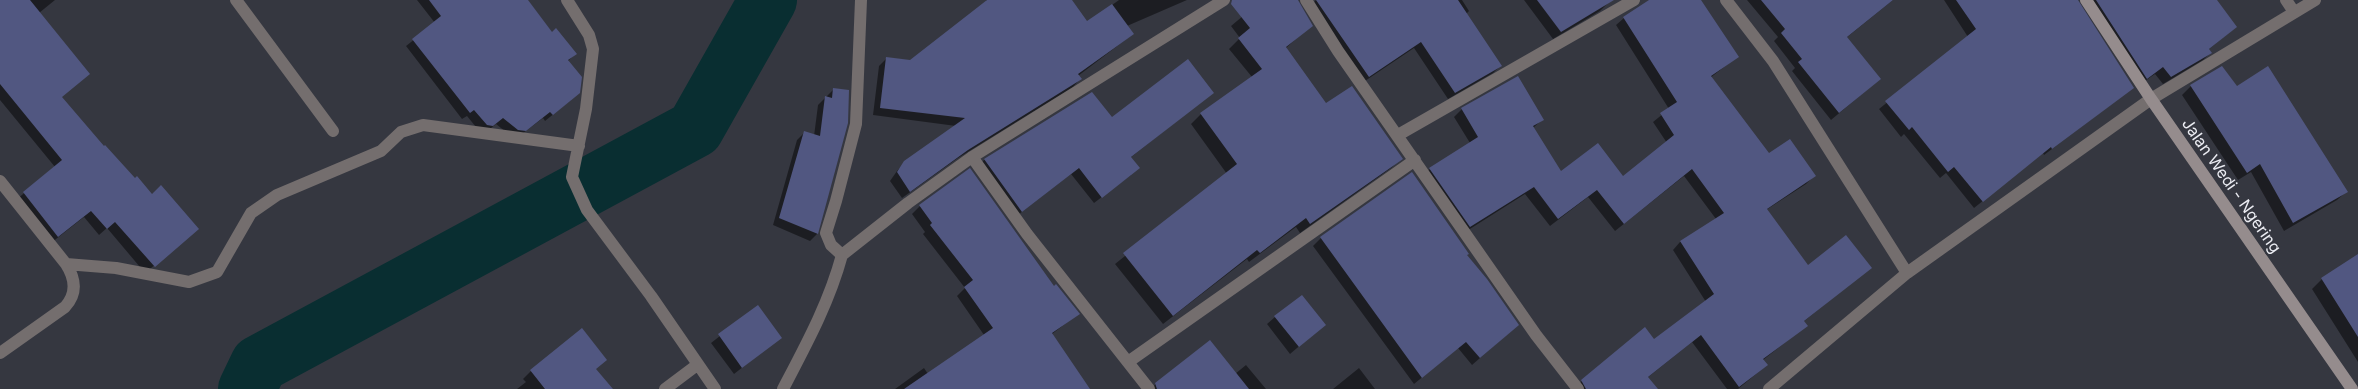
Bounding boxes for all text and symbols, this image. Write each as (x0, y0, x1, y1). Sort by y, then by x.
street label: Jalan Wedi - Ngering (2177, 115, 2285, 257)

